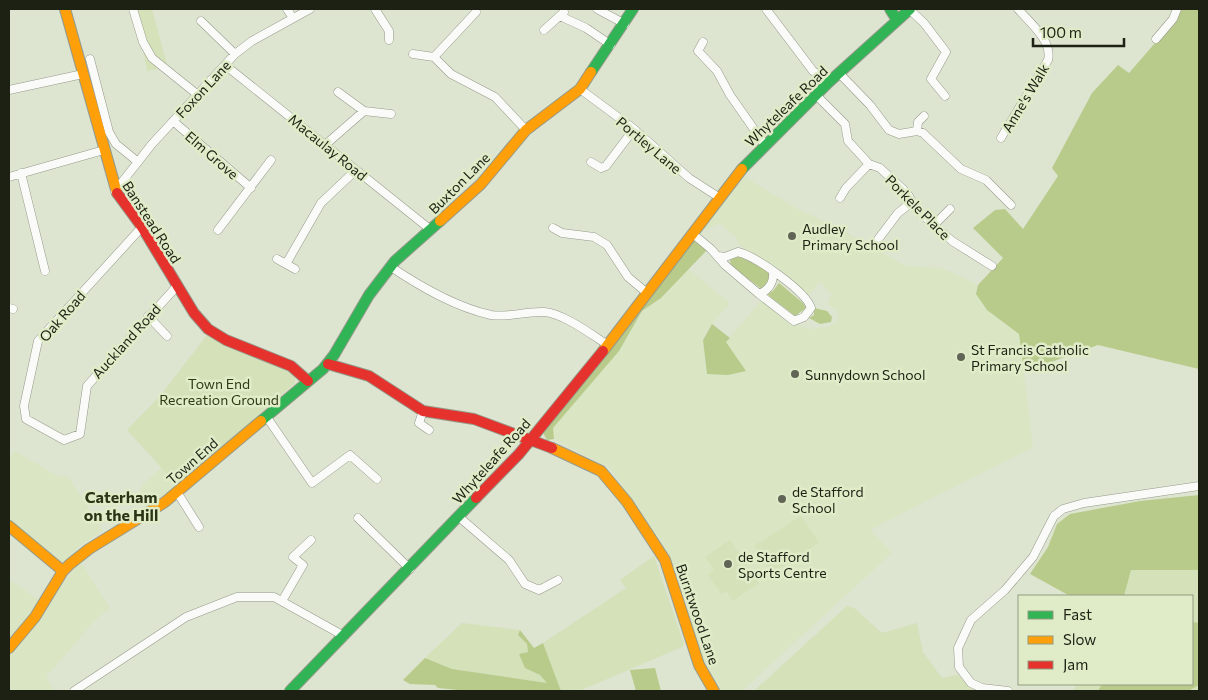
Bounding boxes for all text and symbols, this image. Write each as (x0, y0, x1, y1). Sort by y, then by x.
scale bar (1033, 15, 1124, 47)
text: 100 m (1040, 23, 1082, 41)
street label: Foxon Lane (172, 57, 234, 121)
street label: Anne's Walk (998, 60, 1052, 135)
street label: Whyteleafe Road (741, 62, 831, 150)
street label: Macaulay Road (285, 110, 371, 184)
street label: Portley Lane (613, 113, 685, 177)
street label: Elm Grove (182, 127, 242, 183)
street label: Buxton Lane (425, 149, 493, 217)
street label: Porkele Place (882, 171, 954, 243)
street label: Banstead Road (119, 178, 185, 266)
place label: Audley Primary School (802, 220, 898, 253)
marker: Audley Primary School (786, 230, 798, 242)
street label: Oak Road (35, 287, 89, 345)
street label: Auckland Road (88, 300, 164, 382)
place label: St Francis Catholic Primary School (971, 341, 1089, 374)
marker: St Francis Catholic Primary School (955, 351, 967, 363)
place label: Sunnydown School (805, 366, 926, 383)
marker: Sunnydown School (789, 368, 801, 380)
park label: Town End Recreation Ground (159, 375, 279, 408)
street label: Whyteleafe Road (448, 415, 534, 507)
street label: Town End (163, 434, 221, 488)
place label: de Stafford School (792, 483, 864, 516)
district label: Caterham on the Hill (84, 487, 158, 524)
marker: de Stafford School (776, 493, 788, 505)
place label: de Stafford Sports Centre (738, 548, 827, 581)
marker: de Stafford Sports Centre (722, 558, 734, 570)
street label: Burntwood Lane (673, 561, 723, 667)
legend (1018, 595, 1193, 685)
text: Fast (1063, 605, 1092, 623)
text: Slow (1063, 630, 1096, 648)
text: Jam (1063, 655, 1088, 673)

